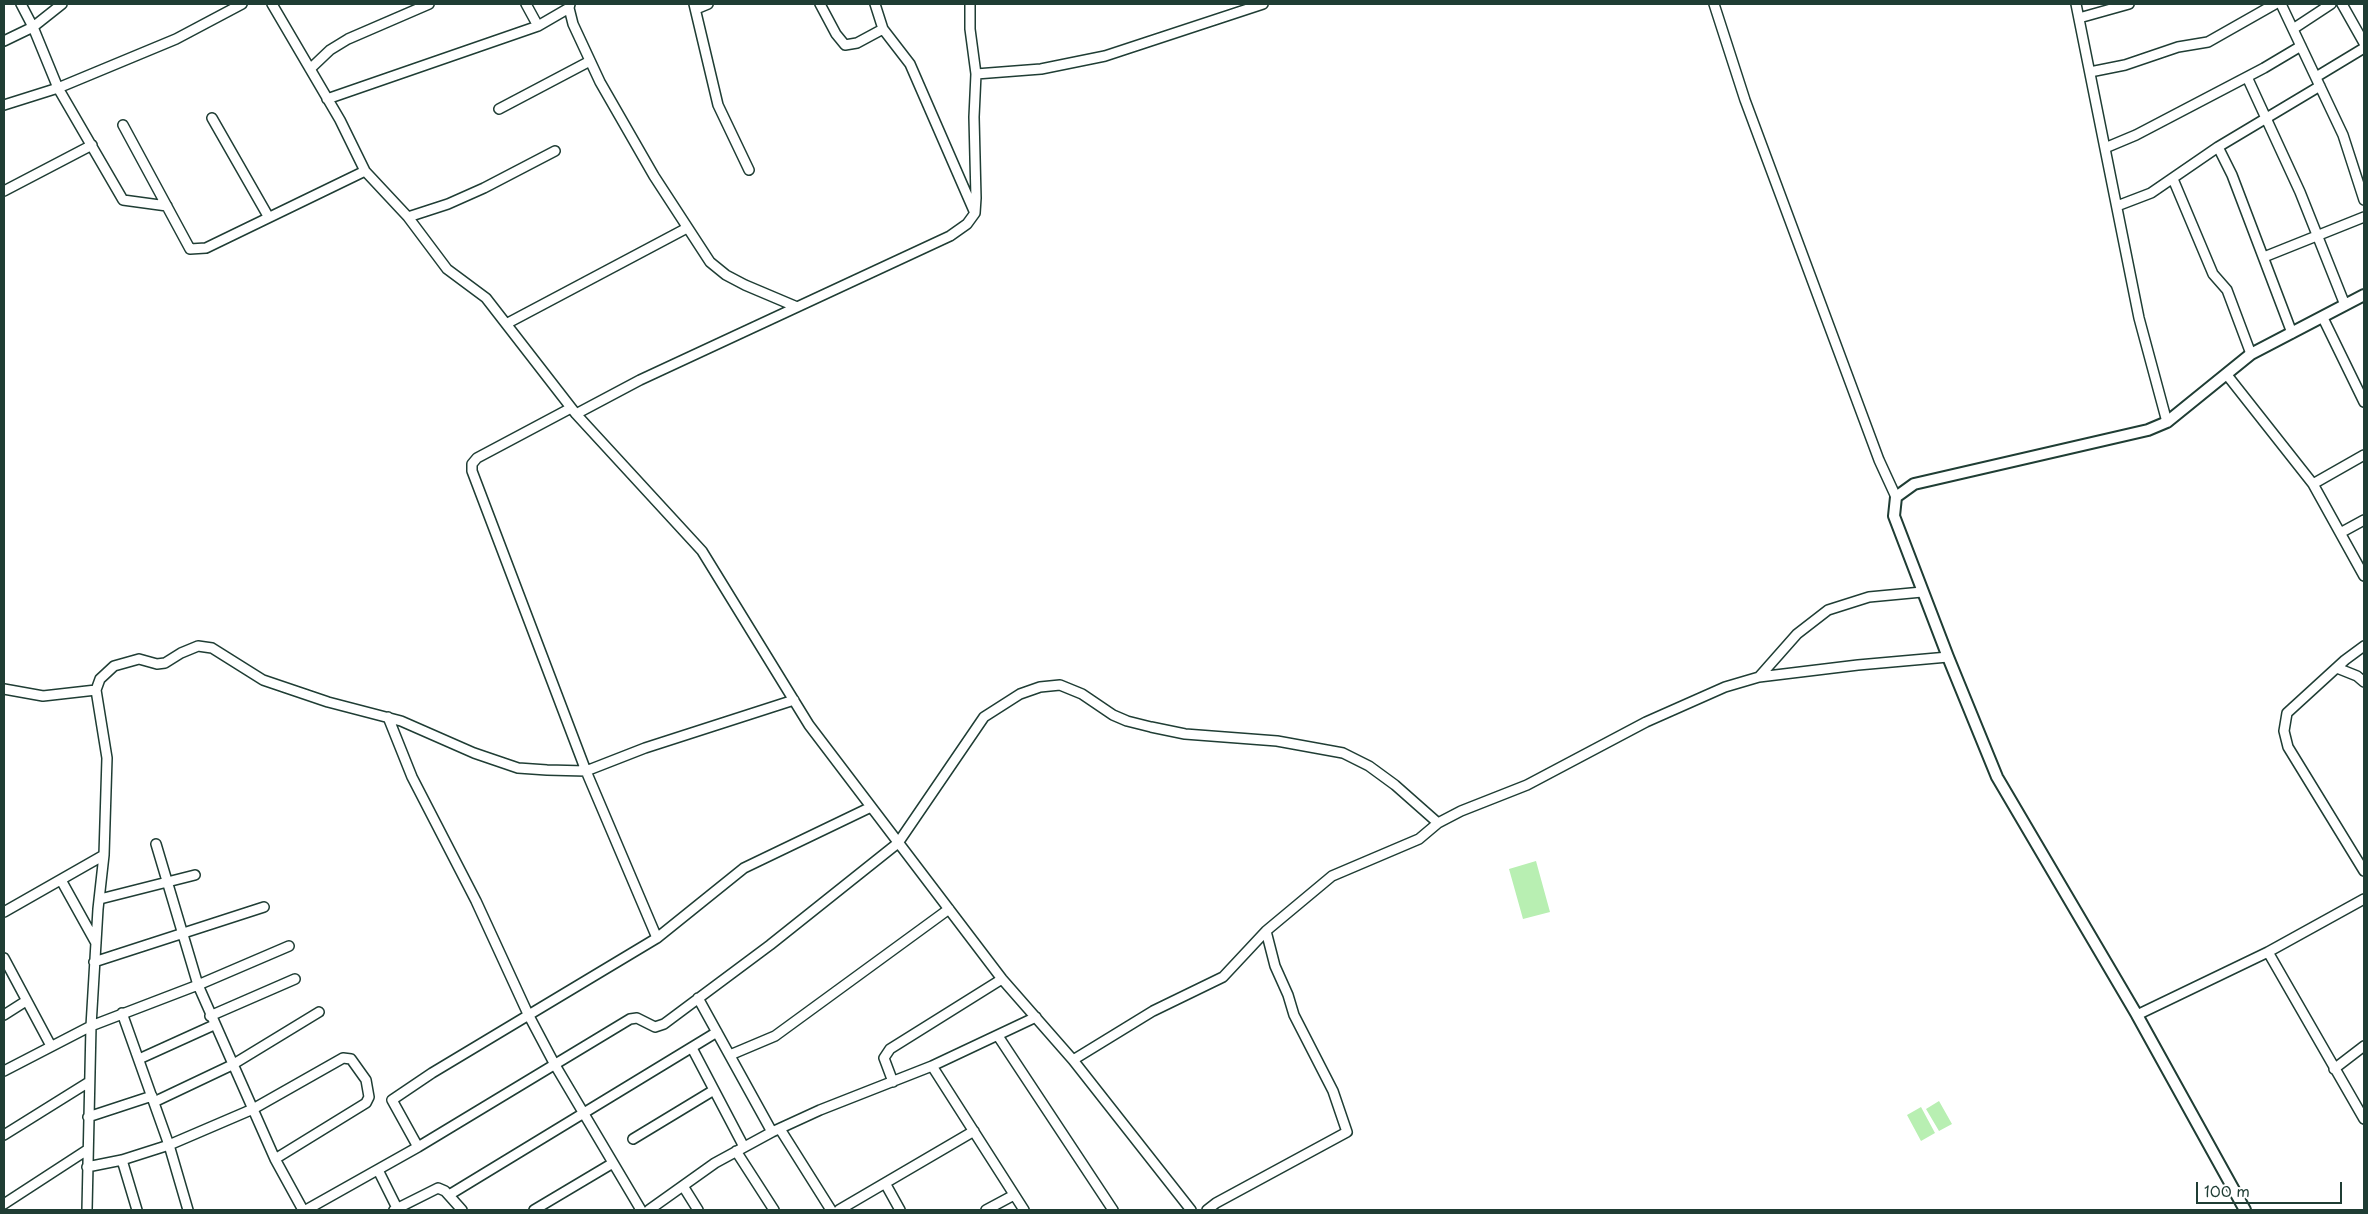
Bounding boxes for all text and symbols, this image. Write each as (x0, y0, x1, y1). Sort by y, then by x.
scale bar (2198, 1172, 2344, 1204)
text: 100 m (2204, 1179, 2250, 1202)

